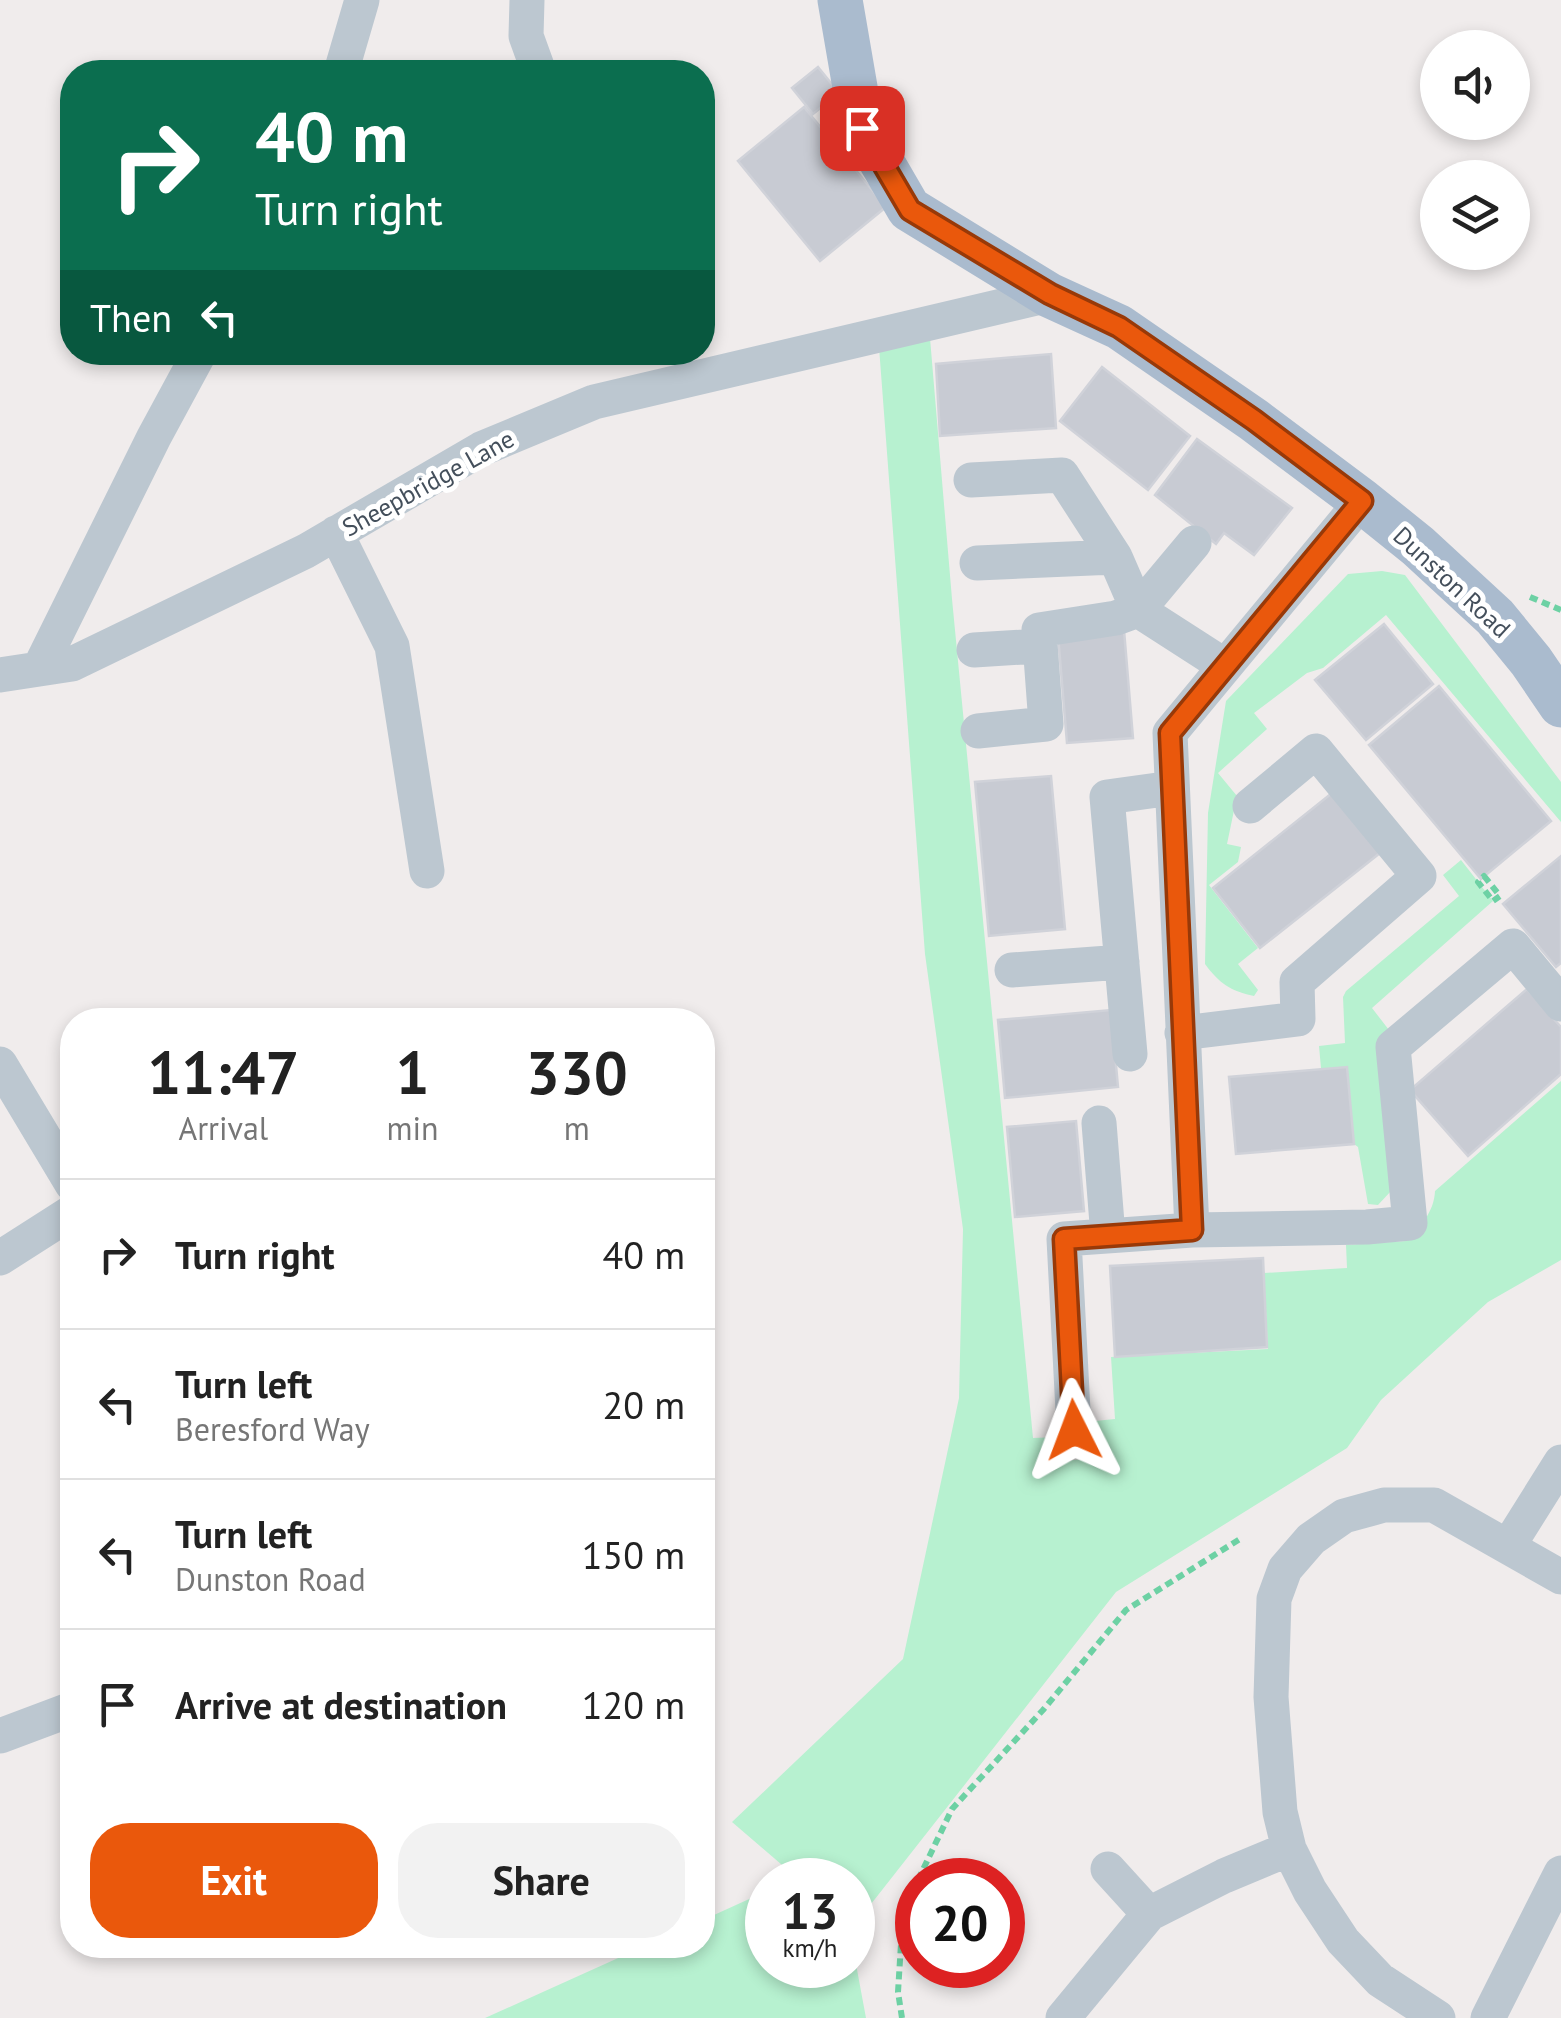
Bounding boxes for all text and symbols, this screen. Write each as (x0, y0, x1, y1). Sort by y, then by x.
map controls (1420, 30, 1530, 270)
button: sound (1420, 30, 1530, 140)
pin (820, 86, 905, 171)
text: 40 m (255, 91, 408, 181)
icon: right (90, 100, 220, 230)
icon: arrive (835, 101, 890, 156)
button: layers (1420, 160, 1530, 270)
text: Turn right (255, 179, 443, 237)
icon: left (192, 290, 247, 345)
text: Then (90, 293, 172, 342)
street label: Sheepbridge Lane (336, 423, 520, 543)
street label: Dunston Road (1387, 520, 1517, 644)
text: 11:47 (147, 1033, 299, 1111)
text: 1 (396, 1033, 430, 1111)
text: 330 (526, 1033, 628, 1111)
text: Arrival (178, 1107, 268, 1149)
text: min (387, 1107, 439, 1149)
text: m (564, 1107, 590, 1149)
icon: right (90, 1227, 145, 1282)
text: Turn right (175, 1230, 335, 1279)
text: 40 m (603, 1230, 685, 1279)
text: Turn left (175, 1359, 312, 1408)
icon: left (90, 1377, 145, 1432)
position arrow (1022, 1378, 1126, 1482)
text: 20 m (603, 1380, 685, 1429)
text: Beresford Way (175, 1408, 370, 1450)
text: Turn left (175, 1509, 312, 1558)
icon: left (90, 1527, 145, 1582)
text: 150 m (582, 1530, 685, 1579)
text: Dunston Road (175, 1558, 366, 1600)
icon: arrive (90, 1677, 145, 1732)
text: Arrive at destination (175, 1680, 507, 1729)
text: 120 m (582, 1680, 685, 1729)
button: Exit (90, 1823, 378, 1938)
button: Share (398, 1823, 685, 1938)
speed limit sign: 20 (895, 1858, 1025, 1988)
text: 13 (782, 1878, 838, 1943)
text: km/h (783, 1932, 837, 1964)

